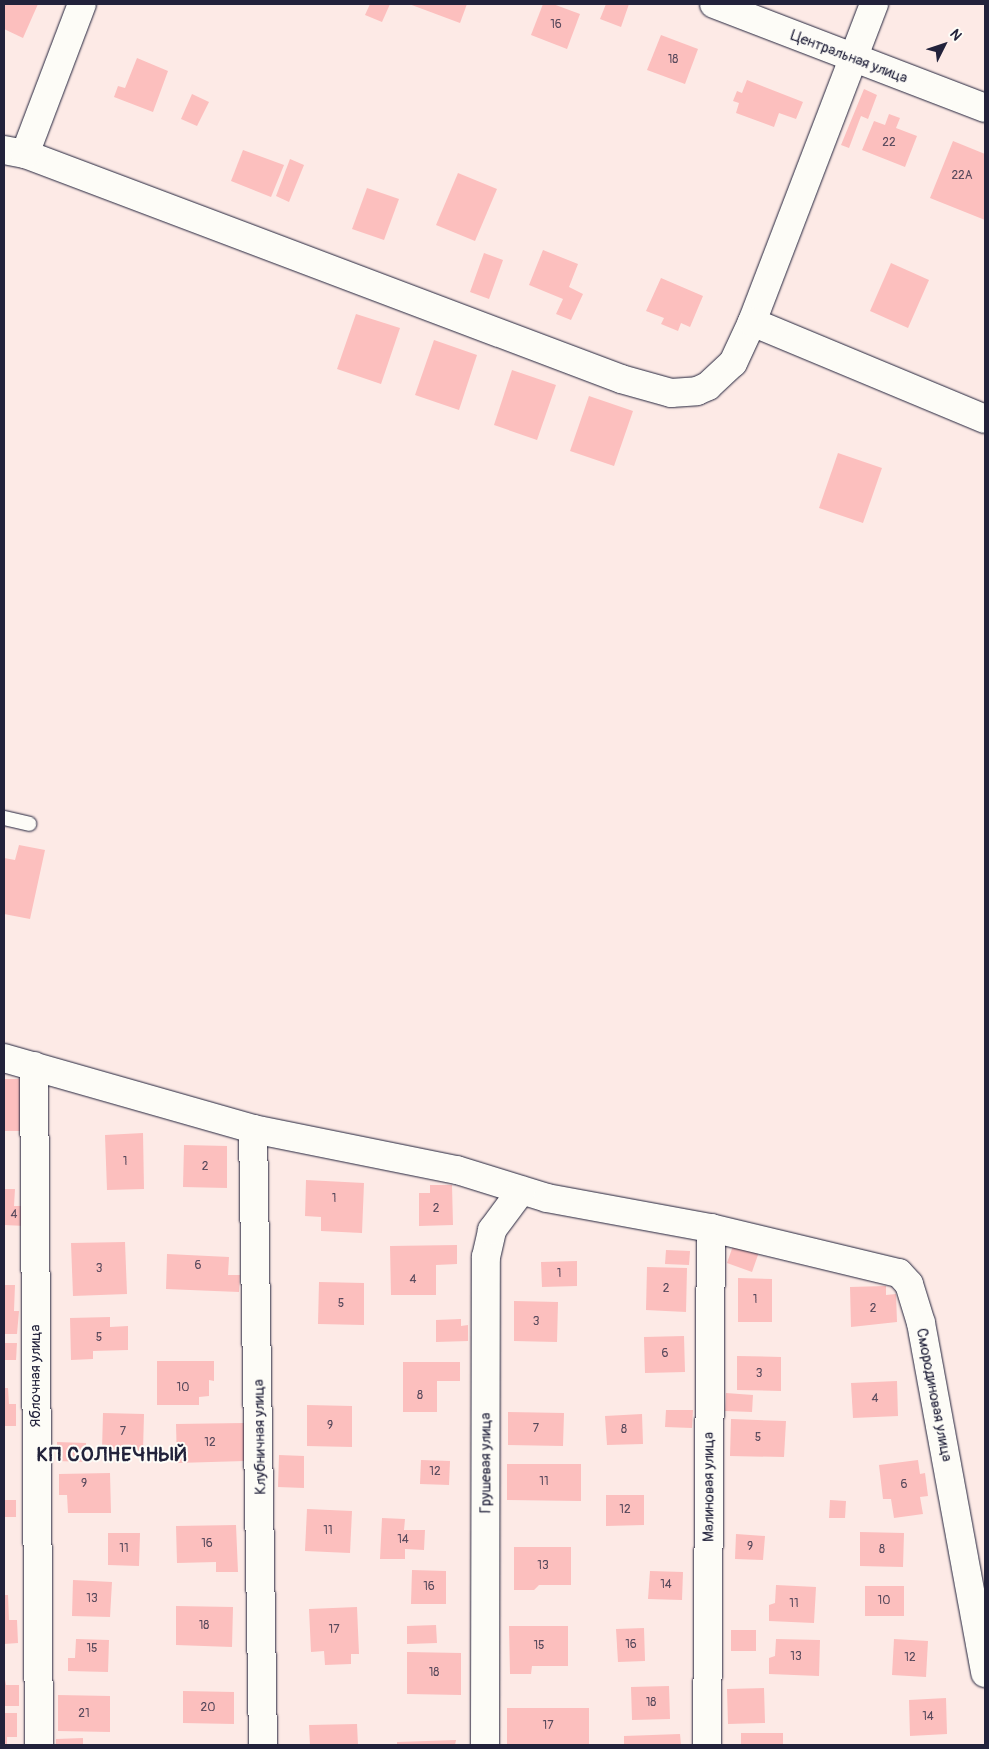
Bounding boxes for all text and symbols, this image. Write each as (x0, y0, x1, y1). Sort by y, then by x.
house number: 16 (550, 18, 562, 32)
north arrow (919, 20, 969, 70)
street label: Центральная улица (788, 26, 910, 88)
text: N (946, 26, 965, 44)
house number: 18 (668, 53, 678, 67)
house number: 22 (882, 136, 896, 150)
house number: 22А (951, 169, 973, 183)
house number: 1 (123, 1155, 127, 1169)
house number: 2 (202, 1160, 208, 1174)
house number: 1 (332, 1192, 336, 1206)
house number: 2 (433, 1202, 439, 1216)
house number: 4 (11, 1208, 17, 1222)
house number: 6 (195, 1259, 201, 1273)
house number: 3 (96, 1262, 102, 1276)
house number: 1 (557, 1267, 561, 1281)
house number: 4 (410, 1273, 416, 1287)
house number: 2 (663, 1282, 669, 1296)
house number: 1 (753, 1293, 757, 1307)
house number: 5 (338, 1297, 344, 1311)
house number: 2 (870, 1302, 876, 1316)
house number: 3 (533, 1315, 539, 1329)
street label: Яблочная улица (27, 1325, 45, 1427)
street label: Смородиновая улица (912, 1327, 956, 1463)
house number: 5 (96, 1331, 102, 1345)
house number: 6 (662, 1347, 668, 1361)
house number: 3 (756, 1367, 762, 1381)
street label: Клубничная улица (250, 1379, 270, 1495)
house number: 10 (177, 1381, 189, 1395)
house number: 8 (417, 1389, 423, 1403)
house number: 4 (872, 1392, 878, 1406)
street label: Грушевая улица (477, 1413, 495, 1513)
house number: 9 (327, 1419, 333, 1433)
house number: 7 (533, 1422, 539, 1436)
house number: 8 (621, 1423, 627, 1437)
house number: 7 (120, 1425, 126, 1439)
house number: 5 (755, 1431, 761, 1445)
street label: Малиновая улица (700, 1432, 718, 1542)
house number: 12 (204, 1436, 216, 1450)
district label: КП СОЛНЕЧНЫЙ (35, 1442, 189, 1466)
house number: 12 (429, 1465, 441, 1479)
house number: 11 (539, 1475, 549, 1489)
house number: 9 (81, 1477, 87, 1491)
house number: 6 (901, 1478, 907, 1492)
house number: 12 (619, 1503, 631, 1517)
house number: 11 (323, 1524, 333, 1538)
house number: 14 (397, 1533, 409, 1547)
house number: 16 (201, 1537, 213, 1551)
house number: 9 (747, 1540, 753, 1554)
house number: 11 (119, 1542, 129, 1556)
house number: 8 (879, 1543, 885, 1557)
house number: 13 (537, 1559, 549, 1573)
house number: 14 (660, 1578, 672, 1592)
house number: 16 (423, 1580, 435, 1594)
house number: 13 (86, 1592, 98, 1606)
house number: 10 (878, 1594, 890, 1608)
house number: 11 (789, 1597, 799, 1611)
house number: 18 (199, 1619, 209, 1633)
house number: 17 (328, 1623, 340, 1637)
house number: 16 (625, 1638, 637, 1652)
house number: 15 (533, 1639, 545, 1653)
house number: 15 (86, 1642, 98, 1656)
house number: 13 (790, 1650, 802, 1664)
house number: 12 (904, 1651, 916, 1665)
house number: 18 (429, 1666, 439, 1680)
house number: 18 (646, 1696, 656, 1710)
house number: 20 (201, 1701, 215, 1715)
house number: 21 (78, 1707, 90, 1721)
house number: 14 (922, 1710, 934, 1724)
house number: 17 (542, 1719, 554, 1733)

